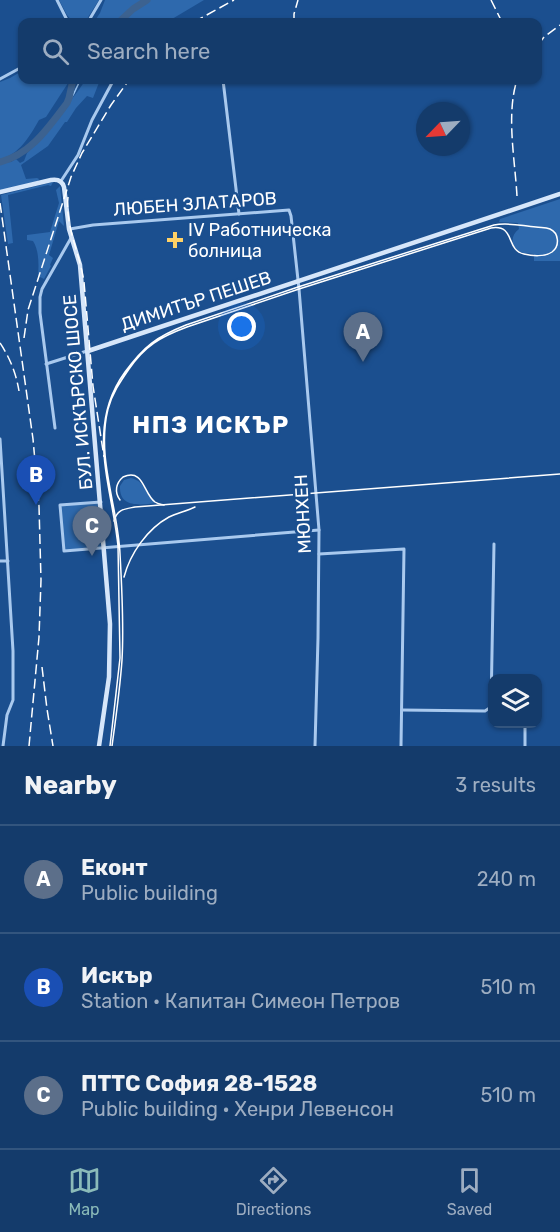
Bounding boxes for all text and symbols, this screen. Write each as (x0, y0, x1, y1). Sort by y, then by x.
search box (18, 18, 542, 84)
icon: search (39, 35, 72, 68)
text: Search here (87, 38, 210, 65)
north arrow (416, 102, 470, 156)
street label: ЛЮБЕН ЗЛАТАРОВ (113, 187, 277, 221)
place label: IV Работническа болница (188, 219, 332, 262)
marker: IV Работническа болница (166, 231, 184, 249)
street label: ДИМИТЪР ПЕШЕВ (118, 266, 274, 336)
street label: БУЛ. ИСКЪРСКО ШОСЕ (58, 293, 98, 491)
your location (227, 312, 256, 341)
pin: A (344, 312, 382, 362)
district label: НПЗ ИСКЪР (132, 411, 290, 439)
pin: B (16, 456, 56, 505)
street label: МЮНХЕН (290, 474, 316, 554)
pin: C (72, 506, 112, 556)
map controls (488, 674, 542, 728)
button: layers (488, 674, 542, 728)
text: Nearby (24, 770, 117, 801)
text: 3 results (455, 773, 536, 797)
text: Еконт (81, 854, 147, 881)
text: A (36, 867, 51, 891)
text: 240 m (477, 867, 536, 891)
text: Public building (81, 881, 218, 905)
text: Искър (81, 962, 153, 989)
text: B (36, 975, 51, 999)
text: 510 m (480, 975, 536, 999)
text: Station · Капитан Симеон Петров (81, 989, 400, 1013)
text: ПТТС София 28-1528 (81, 1070, 317, 1097)
text: C (36, 1083, 51, 1107)
text: 510 m (480, 1083, 536, 1107)
text: Public building · Хенри Левенсон (81, 1097, 394, 1121)
tab: Map (68, 1164, 101, 1219)
tab: Directions (236, 1164, 312, 1219)
tab: Saved (447, 1164, 492, 1219)

